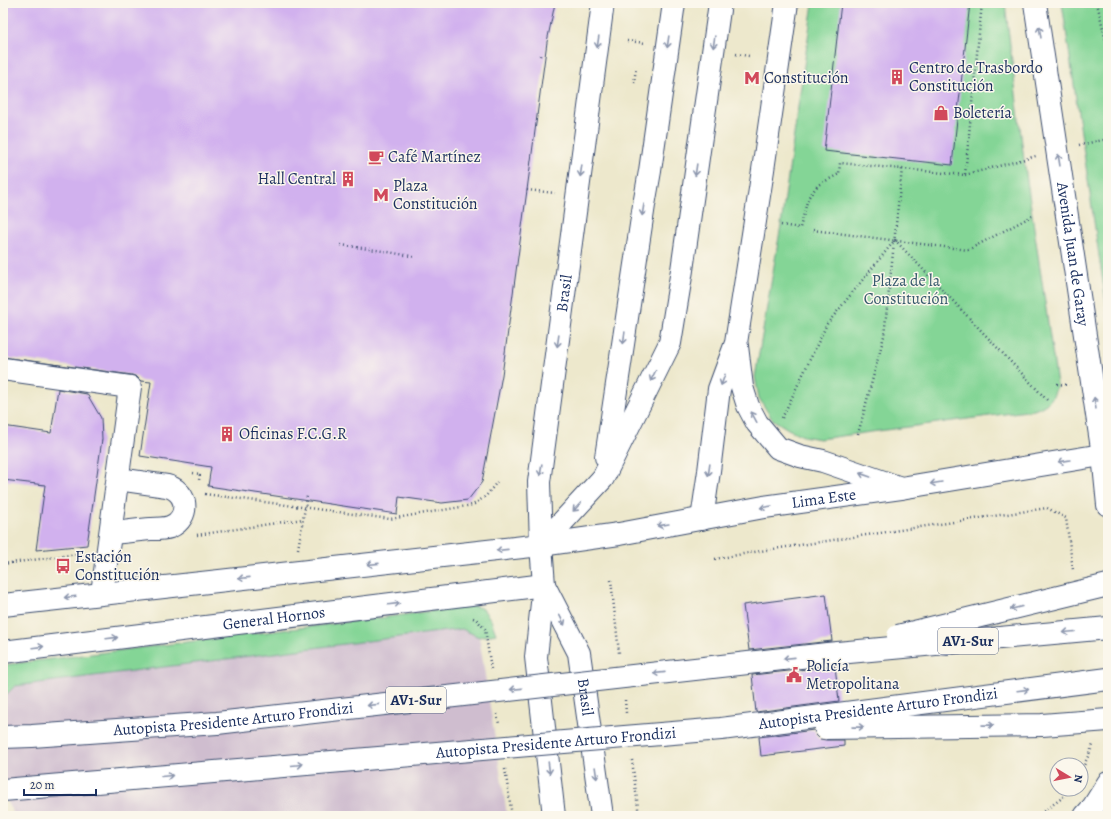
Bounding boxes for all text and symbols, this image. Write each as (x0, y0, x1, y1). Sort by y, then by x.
one-way arrow (1036, 26, 1044, 39)
one-way arrow (594, 35, 602, 48)
one-way arrow (664, 35, 672, 48)
one-way arrow (710, 35, 718, 48)
place label: Centro de Trasbordo Constitución (909, 57, 1043, 97)
place label: Constitución (764, 67, 849, 89)
building icon: Centro de Trasbordo Constitución (888, 68, 906, 86)
metro station icon: Constitución (743, 69, 761, 87)
place label: Boletería (953, 102, 1013, 124)
shop icon: Boletería (932, 104, 950, 122)
place label: Café Martínez (388, 146, 481, 168)
cafe icon: Café Martínez (367, 148, 385, 166)
one-way arrow (1055, 154, 1063, 167)
one-way arrow (692, 163, 700, 176)
one-way arrow (577, 164, 585, 177)
place label: Hall Central (258, 168, 336, 190)
building icon: Hall Central (339, 170, 357, 188)
place label: Plaza Constitución (393, 175, 478, 215)
street label: Avenida Juan de Garay (1051, 180, 1095, 329)
metro station icon: Plaza Constitución (372, 186, 390, 204)
one-way arrow (639, 203, 647, 216)
park label: Plaza de la Constitución (864, 270, 949, 310)
street label: Brasil (551, 273, 578, 313)
one-way arrow (620, 331, 628, 344)
one-way arrow (554, 334, 562, 347)
one-way arrow (649, 370, 656, 382)
one-way arrow (719, 373, 726, 386)
one-way arrow (1091, 397, 1099, 410)
one-way arrow (750, 411, 757, 423)
place label: Oficinas F.C.G.R (239, 423, 347, 445)
building icon: Oficinas F.C.G.R (218, 425, 236, 443)
one-way arrow (1058, 458, 1071, 466)
one-way arrow (537, 463, 545, 476)
one-way arrow (705, 463, 713, 476)
one-way arrow (859, 471, 871, 479)
one-way arrow (930, 479, 943, 487)
street label: Lima Este (790, 483, 858, 514)
one-way arrow (572, 502, 582, 512)
one-way arrow (760, 503, 773, 511)
one-way arrow (657, 522, 670, 530)
place label: Estación Constitución (75, 546, 160, 586)
one-way arrow (496, 546, 509, 553)
bus stop icon: Estación Constitución (54, 557, 72, 575)
one-way arrow (367, 560, 380, 568)
one-way arrow (238, 574, 251, 582)
one-way arrow (64, 593, 77, 601)
one-way arrow (387, 600, 400, 608)
street label: General Hornos (221, 601, 326, 636)
one-way arrow (1010, 604, 1023, 612)
one-way arrow (559, 614, 566, 626)
road number: AV1-Sur (938, 628, 998, 654)
one-way arrow (1063, 628, 1076, 635)
one-way arrow (105, 634, 118, 642)
one-way arrow (31, 643, 44, 651)
one-way arrow (783, 654, 796, 662)
place label: Policía Metropolitana (806, 655, 900, 695)
public building icon: Policía Metropolitana (785, 666, 803, 684)
one-way arrow (653, 669, 666, 677)
street label: Brasil (572, 677, 599, 717)
street label: Autopista Presidente Arturo Frondizi (756, 682, 999, 735)
one-way arrow (510, 685, 523, 693)
one-way arrow (1016, 686, 1029, 694)
road number: AV1-Sur (386, 687, 446, 713)
street label: Autopista Presidente Arturo Frondizi (112, 697, 354, 741)
one-way arrow (367, 701, 380, 709)
one-way arrow (981, 721, 994, 729)
street label: Autopista Presidente Arturo Frondizi (434, 722, 677, 764)
one-way arrow (851, 723, 864, 731)
north arrow (1049, 757, 1089, 797)
one-way arrow (290, 761, 303, 768)
one-way arrow (545, 761, 553, 774)
one-way arrow (592, 766, 600, 779)
scale bar (24, 771, 96, 797)
one-way arrow (160, 772, 173, 779)
text: N (1070, 773, 1086, 784)
text: 20 m (30, 777, 54, 793)

